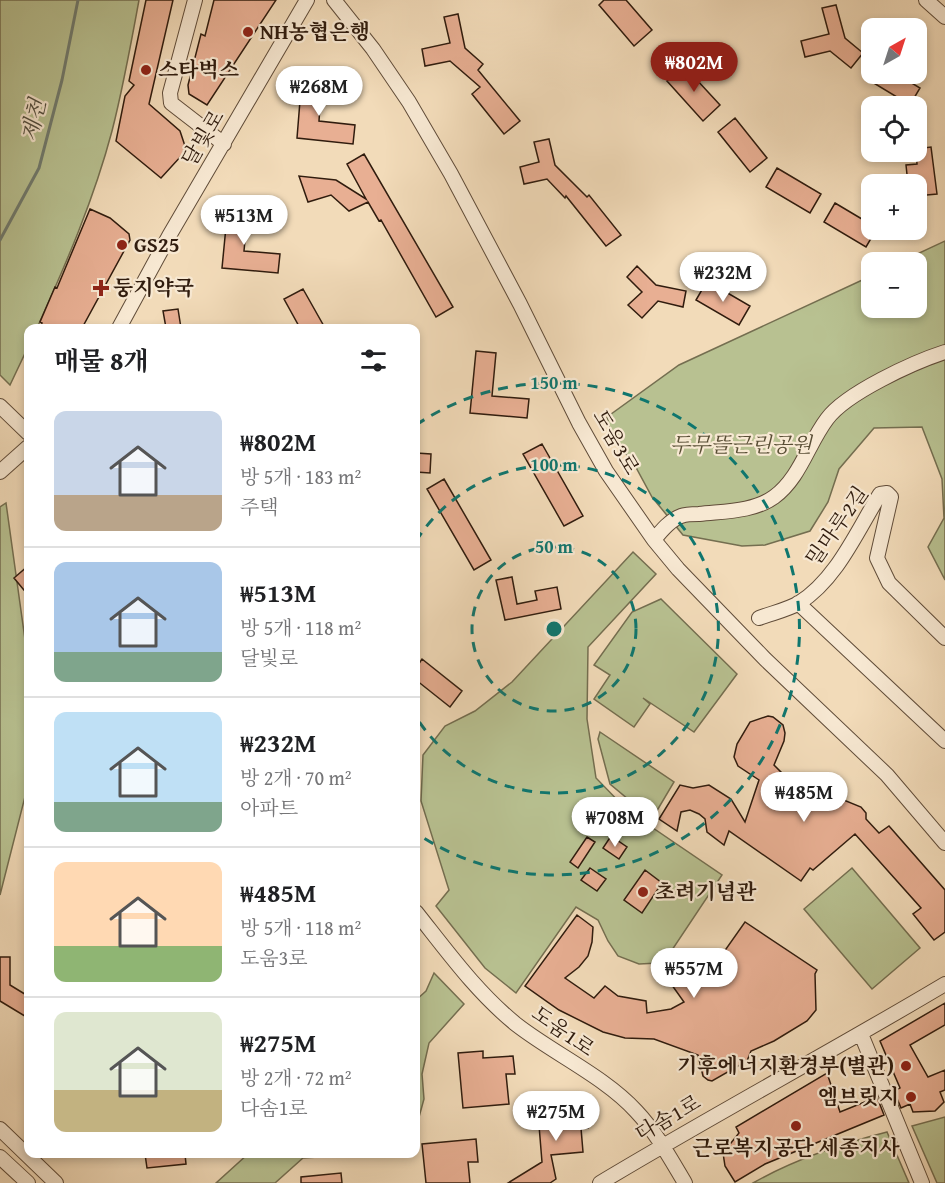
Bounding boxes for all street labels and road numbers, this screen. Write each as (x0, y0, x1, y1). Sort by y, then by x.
street label: 달빛로 (174, 104, 232, 172)
street label: 도움3로 (585, 403, 648, 480)
street label: 밀마루2길 (798, 479, 875, 572)
street label: 도움1로 (525, 998, 601, 1064)
street label: 다솜1로 (629, 1086, 706, 1149)

